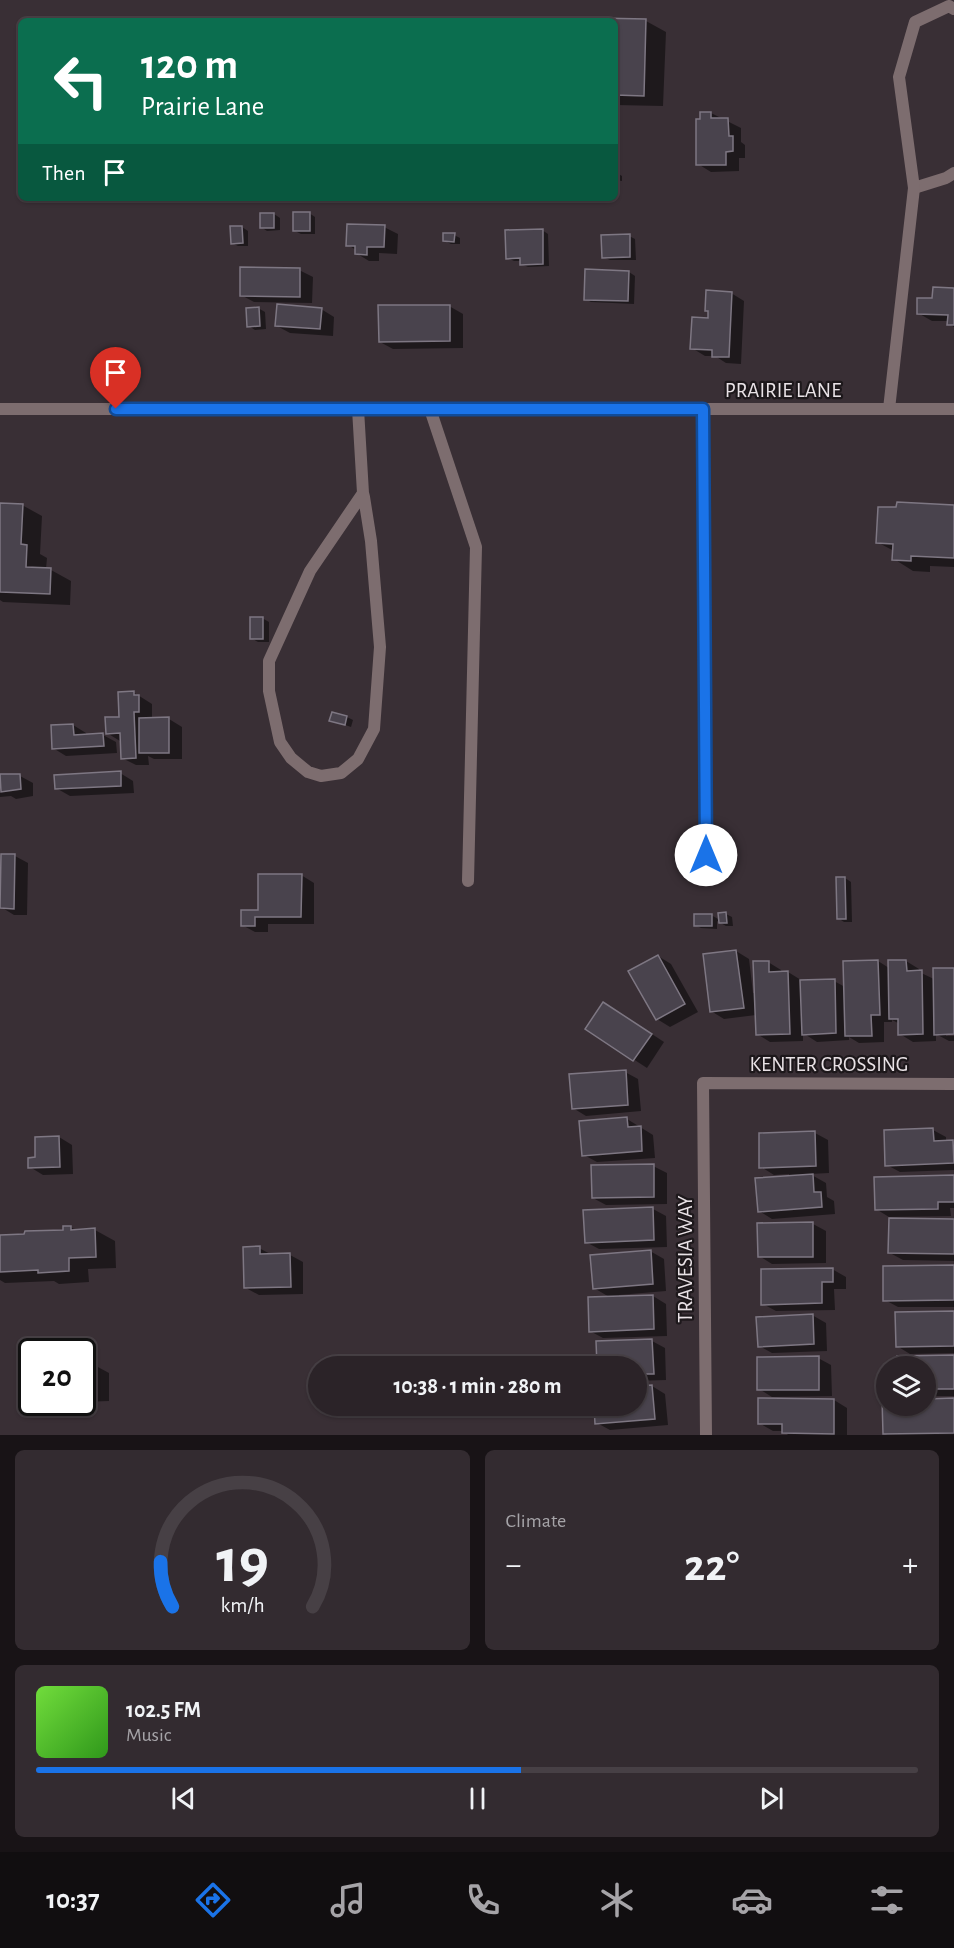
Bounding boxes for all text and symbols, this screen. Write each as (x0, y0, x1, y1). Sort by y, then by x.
icon: left (42, 42, 120, 120)
text: 120 m (141, 44, 238, 86)
text: Prairie Lane (141, 93, 264, 120)
icon: arrive (98, 156, 131, 189)
text: Then (42, 162, 86, 184)
pin (90, 347, 141, 409)
icon: arrive (99, 356, 132, 389)
street label: PRAIRIE LANE (725, 380, 841, 401)
position arrow (674, 823, 738, 887)
street label: KENTER CROSSING (750, 1054, 908, 1075)
street label: TRAVESIA WAY (675, 1195, 696, 1323)
speed limit sign: 20 (18, 1338, 96, 1416)
map controls (876, 1356, 936, 1416)
button: layers (876, 1356, 936, 1416)
text: 10:38 · 1 min · 280 m (393, 1375, 562, 1397)
text: Climate (506, 1511, 566, 1531)
text: 19 (216, 1531, 269, 1593)
text: 22° (684, 1544, 740, 1589)
text: − (506, 1549, 521, 1582)
text: + (902, 1549, 918, 1582)
text: km/h (220, 1595, 264, 1616)
text: 102.5 FM (126, 1699, 201, 1721)
text: Music (126, 1725, 172, 1745)
icon: previous (167, 1782, 200, 1815)
icon: pause (461, 1782, 494, 1815)
icon: next (755, 1782, 788, 1815)
icon: directions (192, 1879, 234, 1921)
icon: music (327, 1879, 369, 1921)
icon: phone (462, 1879, 504, 1921)
icon: climate (596, 1879, 638, 1921)
icon: car (731, 1879, 773, 1921)
icon: filters (866, 1879, 908, 1921)
text: 10:37 (46, 1886, 100, 1913)

